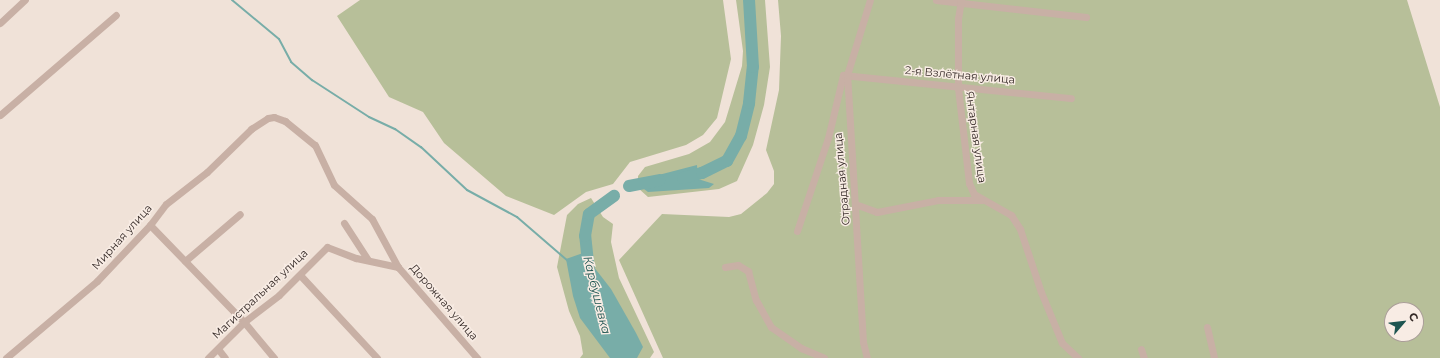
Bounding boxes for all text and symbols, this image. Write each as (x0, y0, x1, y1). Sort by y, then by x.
street label: 2-я Взлётная улица (905, 64, 1015, 86)
street label: Янтарная улица (963, 90, 989, 184)
street label: Отрадная улица (831, 132, 853, 226)
street label: Мирная улица (89, 202, 155, 272)
street label: Магистральная улица (209, 246, 311, 342)
water label: Карбушевка (580, 254, 614, 336)
street label: Дорожная улица (407, 261, 481, 343)
north arrow (1384, 302, 1424, 342)
text: С (1406, 310, 1422, 324)

